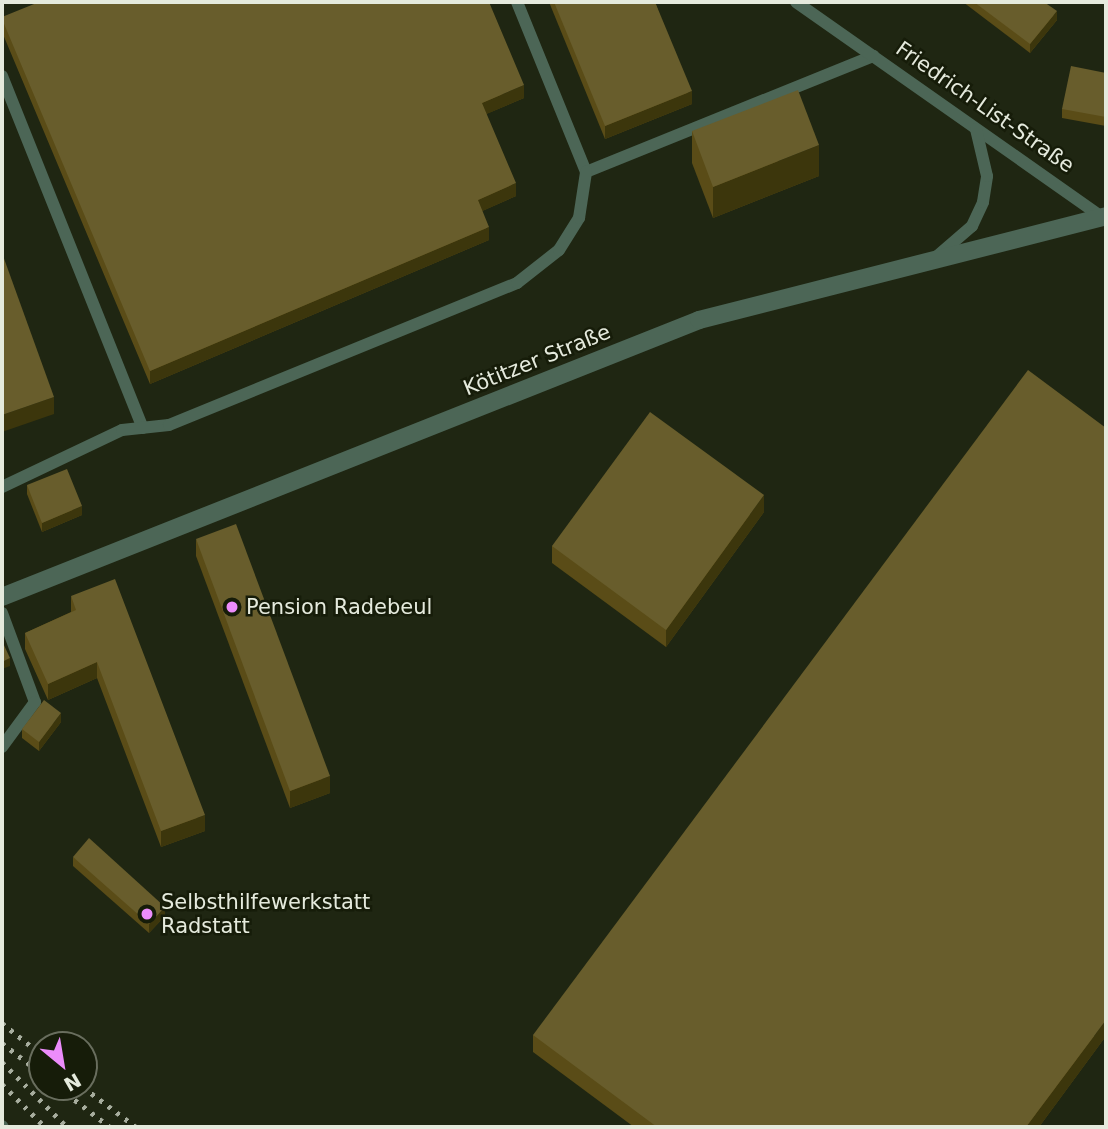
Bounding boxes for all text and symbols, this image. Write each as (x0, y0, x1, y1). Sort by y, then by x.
street label: Friedrich-List-Straße (891, 36, 1079, 178)
street label: Kötitzer Straße (460, 319, 614, 401)
place label: Pension Radebeul (246, 594, 432, 620)
marker: Pension Radebeul (224, 599, 240, 615)
place label: Selbsthilfewerkstatt Radstatt (161, 889, 370, 939)
marker: Selbsthilfewerkstatt Radstatt (139, 906, 155, 922)
north arrow (28, 1031, 98, 1101)
text: N (60, 1069, 85, 1096)

